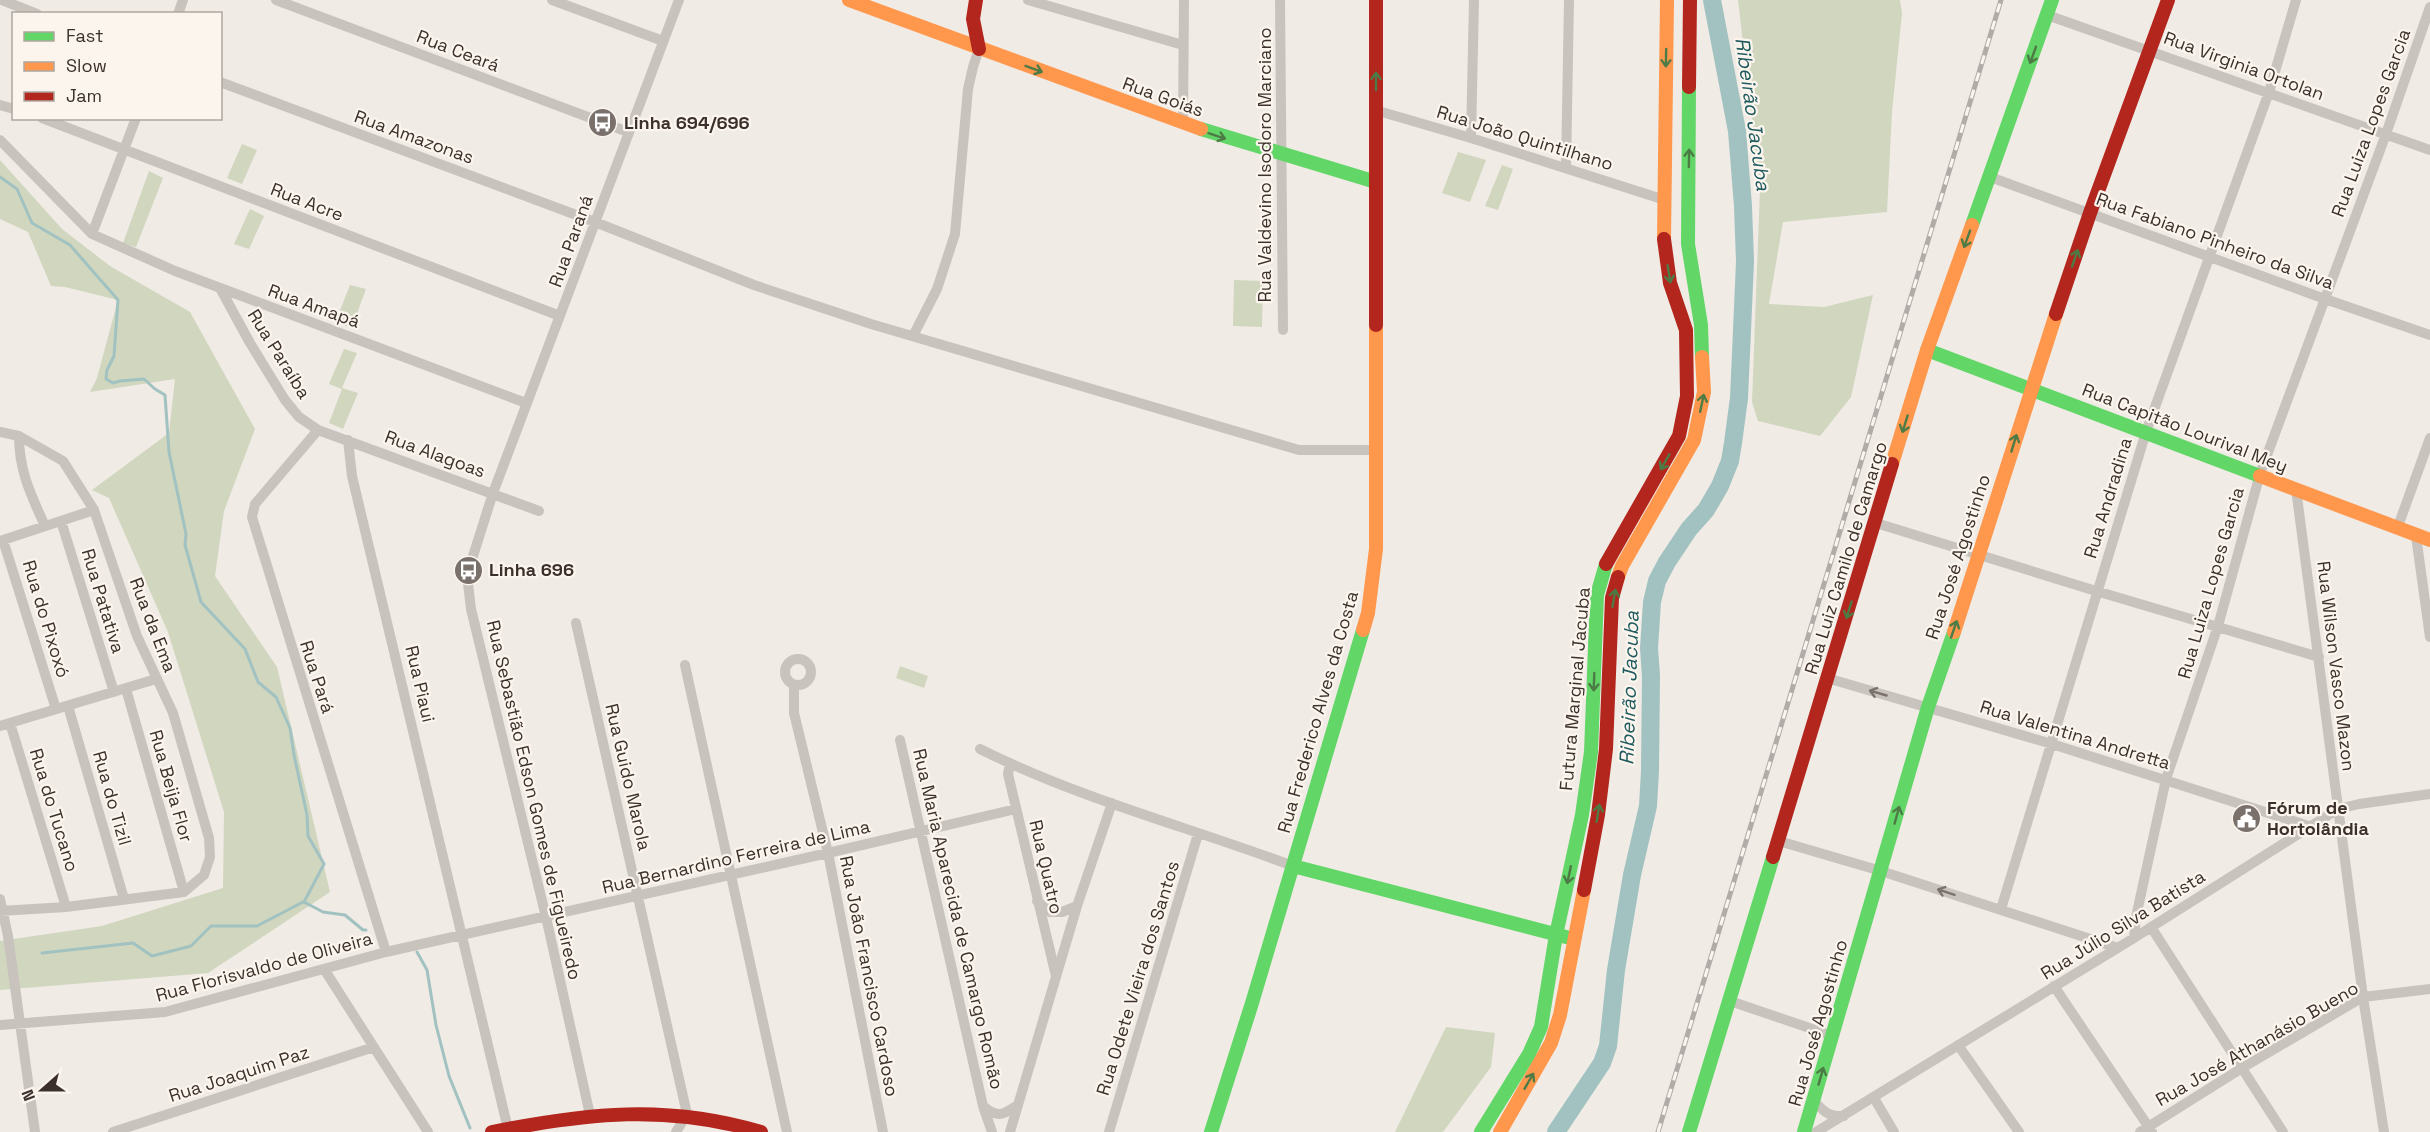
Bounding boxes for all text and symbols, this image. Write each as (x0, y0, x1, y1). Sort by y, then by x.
legend (12, 12, 222, 120)
text: Fast (66, 24, 103, 47)
street label: Rua Ceará (414, 24, 503, 77)
street label: Rua Virginia Ortolan (2161, 26, 2328, 105)
street label: Rua Luiza Lopes Garcia (2326, 26, 2415, 220)
street label: Rua Valdevino Isodoro Marciano (1253, 27, 1276, 303)
water label: Ribeirão Jacuba (1729, 36, 1777, 193)
one-way arrow (2026, 45, 2037, 64)
one-way arrow (1660, 48, 1672, 68)
text: Slow (66, 54, 107, 77)
one-way arrow (1024, 65, 1043, 76)
street label: Rua Goiás (1120, 71, 1207, 122)
one-way arrow (1370, 72, 1382, 92)
text: Jam (66, 84, 102, 107)
street label: Rua João Quintilhano (1434, 100, 1616, 175)
street label: Rua Amazonas (351, 104, 477, 169)
bus stop icon: Linha 694/696 (587, 107, 619, 139)
place label: Linha 694/696 (624, 111, 750, 134)
one-way arrow (1207, 131, 1226, 142)
one-way arrow (1683, 149, 1695, 169)
street label: Rua Acre (267, 177, 347, 226)
street label: Rua Fabiano Pinheiro da Silva (2093, 187, 2337, 294)
street label: Rua Paraná (543, 192, 598, 290)
one-way arrow (1961, 229, 1972, 248)
one-way arrow (2071, 249, 2082, 268)
one-way arrow (1663, 264, 1674, 283)
street label: Rua Amapá (265, 278, 363, 333)
street label: Rua Paraíba (243, 305, 316, 403)
street label: Rua Capitão Lourival Mey (2079, 378, 2291, 477)
one-way arrow (1697, 394, 1708, 413)
one-way arrow (1899, 414, 1910, 433)
street label: Rua Alagoas (382, 425, 489, 482)
one-way arrow (2009, 434, 2020, 453)
street label: Rua Andradina (2078, 435, 2137, 561)
street label: Rua Luiz Camilo de Camargo (1799, 439, 1892, 677)
one-way arrow (1658, 453, 1670, 470)
street label: Rua José Agostinho (1920, 471, 1995, 642)
street label: Rua Luiza Lopes Garcia (2172, 484, 2249, 681)
street label: Rua Patativa (77, 546, 130, 656)
bus stop icon: Linha 696 (452, 554, 484, 586)
street label: Rua do Pixoxó (18, 557, 75, 680)
place label: Linha 696 (489, 558, 574, 581)
street label: Rua Wilson Vasco Mazon (2312, 559, 2361, 772)
street label: Rua da Ema (125, 574, 182, 676)
street label: Futura Marginal Jacuba (1554, 586, 1595, 792)
street label: Rua Frederico Alves da Costa (1272, 588, 1363, 836)
one-way arrow (1609, 589, 1620, 608)
one-way arrow (1843, 600, 1854, 619)
water label: Ribeirão Jacuba (1613, 610, 1645, 766)
street label: Rua Sebastião Edson Gomes de Figueiredo (482, 618, 587, 982)
one-way arrow (1950, 620, 1961, 639)
street label: Rua Pará (295, 638, 340, 716)
street label: Rua Piaui (400, 643, 440, 725)
one-way arrow (1588, 671, 1599, 691)
one-way arrow (1868, 687, 1887, 698)
street label: Rua Valentina Andretta (1977, 695, 2173, 774)
street label: Rua Guido Marola (600, 701, 657, 853)
street label: Rua Beija Flor (144, 727, 199, 845)
street label: Rua do Tucano (25, 745, 84, 874)
street label: Rua Maria Aparecida de Camargo Romão (908, 746, 1009, 1091)
street label: Rua do Tizil (88, 748, 137, 848)
place label: Fórum de Hortolândia (2267, 796, 2369, 840)
public building icon: Fórum de Hortolândia (2230, 802, 2262, 834)
one-way arrow (1592, 804, 1603, 823)
one-way arrow (1892, 806, 1903, 825)
street label: Rua Bernardino Ferreira de Lima (600, 814, 872, 899)
street label: Rua Quatro (1024, 818, 1068, 916)
street label: Rua João Francisco Cardoso (835, 853, 904, 1098)
street label: Rua Odete Vieira dos Santos (1091, 858, 1184, 1098)
one-way arrow (1563, 864, 1574, 884)
street label: Rua Júlio Silva Batista (2036, 865, 2209, 985)
one-way arrow (1937, 885, 1956, 896)
street label: Rua Florisvaldo de Oliveira (153, 926, 375, 1007)
street label: Rua José Agostinho (1783, 937, 1852, 1109)
street label: Rua José Athanásio Bueno (2151, 976, 2362, 1111)
street label: Rua Joaquim Paz (166, 1040, 312, 1107)
north arrow (12, 1060, 72, 1120)
one-way arrow (1816, 1067, 1827, 1086)
one-way arrow (1524, 1073, 1536, 1090)
text: N (17, 1086, 40, 1104)

